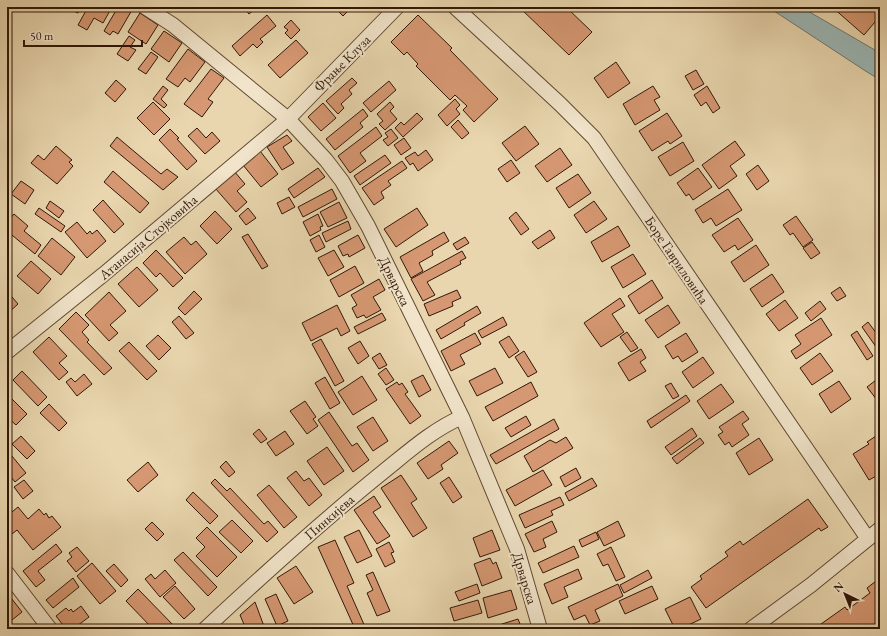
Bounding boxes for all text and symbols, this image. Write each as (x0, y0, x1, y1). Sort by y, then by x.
scale bar (24, 22, 142, 48)
text: 50 m (30, 28, 54, 44)
street label: Фрање Клуза (310, 30, 375, 95)
street label: Атанасија Стојковића (94, 190, 201, 284)
street label: Боре Гавриловића (641, 213, 713, 308)
street label: Дрварска (375, 253, 415, 309)
street label: Пинкијева (300, 490, 358, 544)
street label: Дрварска (509, 550, 542, 607)
north arrow (825, 574, 865, 614)
text: N (830, 578, 846, 595)

